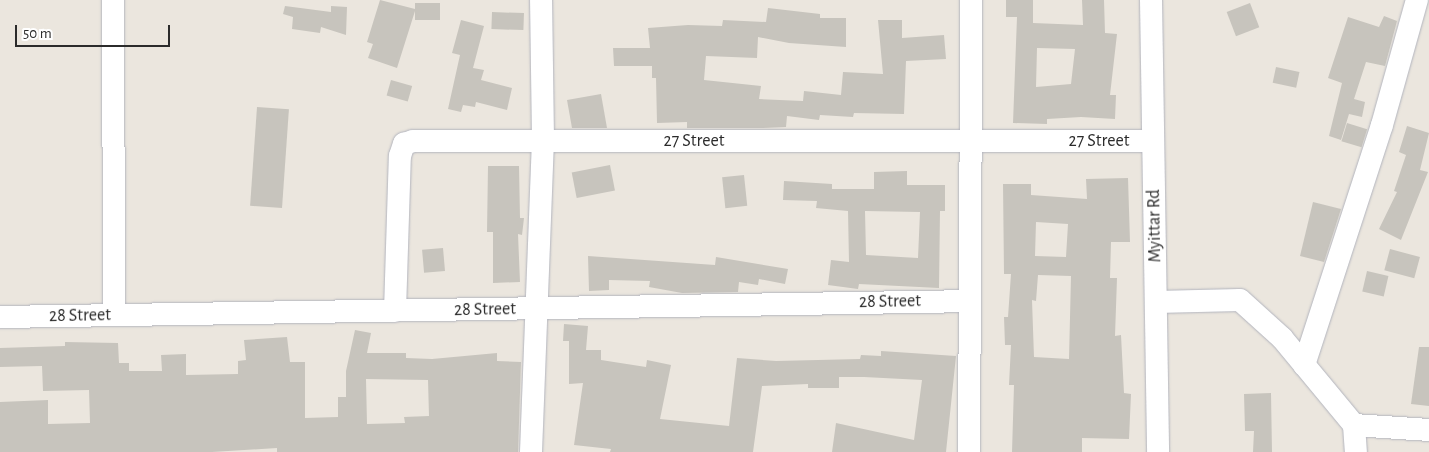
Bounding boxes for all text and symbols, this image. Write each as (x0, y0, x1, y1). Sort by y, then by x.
scale bar (18, 15, 172, 47)
text: 50 m (23, 26, 52, 41)
street label: 27 Street (663, 130, 725, 152)
street label: 27 Street (1068, 130, 1130, 152)
street label: Myittar Rd (1144, 189, 1166, 263)
street label: 28 Street (859, 291, 921, 313)
street label: 28 Street (454, 299, 516, 321)
street label: 28 Street (49, 305, 111, 327)

